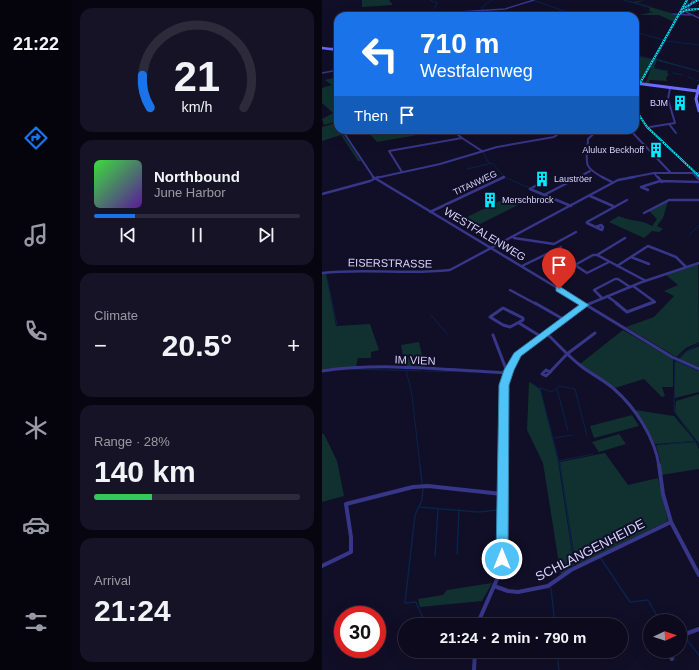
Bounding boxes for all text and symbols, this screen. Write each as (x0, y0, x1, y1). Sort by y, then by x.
icon: left (354, 28, 406, 80)
text: 710 m (420, 28, 499, 59)
text: 21:22 (13, 34, 59, 54)
text: 21 (174, 53, 220, 100)
text: Westfalenweg (420, 61, 533, 81)
building icon: BJM (671, 94, 689, 112)
place label: BJM (650, 98, 668, 108)
text: km/h (182, 99, 213, 115)
icon: arrive (396, 104, 418, 126)
text: Then (354, 107, 388, 124)
icon: directions (22, 124, 50, 152)
building icon: Alulux Beckhoff (647, 141, 665, 159)
place label: Alulux Beckhoff (582, 145, 644, 155)
text: Northbound (154, 168, 240, 185)
street label: TITANWEG (452, 169, 498, 197)
building icon: Lauströer (533, 170, 551, 188)
place label: Lauströer (554, 174, 592, 184)
text: June Harbor (154, 185, 226, 200)
building icon: Merschbrock (481, 191, 499, 209)
place label: Merschbrock (502, 195, 554, 205)
street label: WESTFALENWEG (442, 205, 528, 263)
icon: music (22, 221, 50, 249)
icon: previous (117, 224, 139, 246)
icon: pause (186, 224, 208, 246)
icon: next (255, 224, 277, 246)
pin (542, 248, 576, 289)
icon: arrive (548, 254, 570, 276)
street label: EISERSTRASSE (348, 256, 432, 270)
text: Climate (94, 308, 138, 323)
icon: phone (22, 317, 50, 345)
text: 20.5° (162, 329, 232, 362)
text: − (94, 333, 107, 358)
text: + (287, 333, 300, 358)
street label: IM VIEN (394, 353, 436, 367)
icon: climate (22, 414, 50, 442)
text: Range · 28% (94, 434, 170, 449)
text: 140 km (94, 455, 196, 488)
icon: car (22, 511, 50, 539)
street label: SCHLANGENHEIDE (533, 516, 647, 584)
position arrow (481, 538, 523, 580)
text: Arrival (94, 573, 131, 588)
text: 21:24 (94, 594, 171, 627)
speed limit sign: 30 (334, 606, 386, 658)
icon: filters (22, 608, 50, 636)
north arrow (643, 614, 687, 658)
map controls (643, 614, 687, 658)
text: 21:24 · 2 min · 790 m (440, 629, 586, 646)

